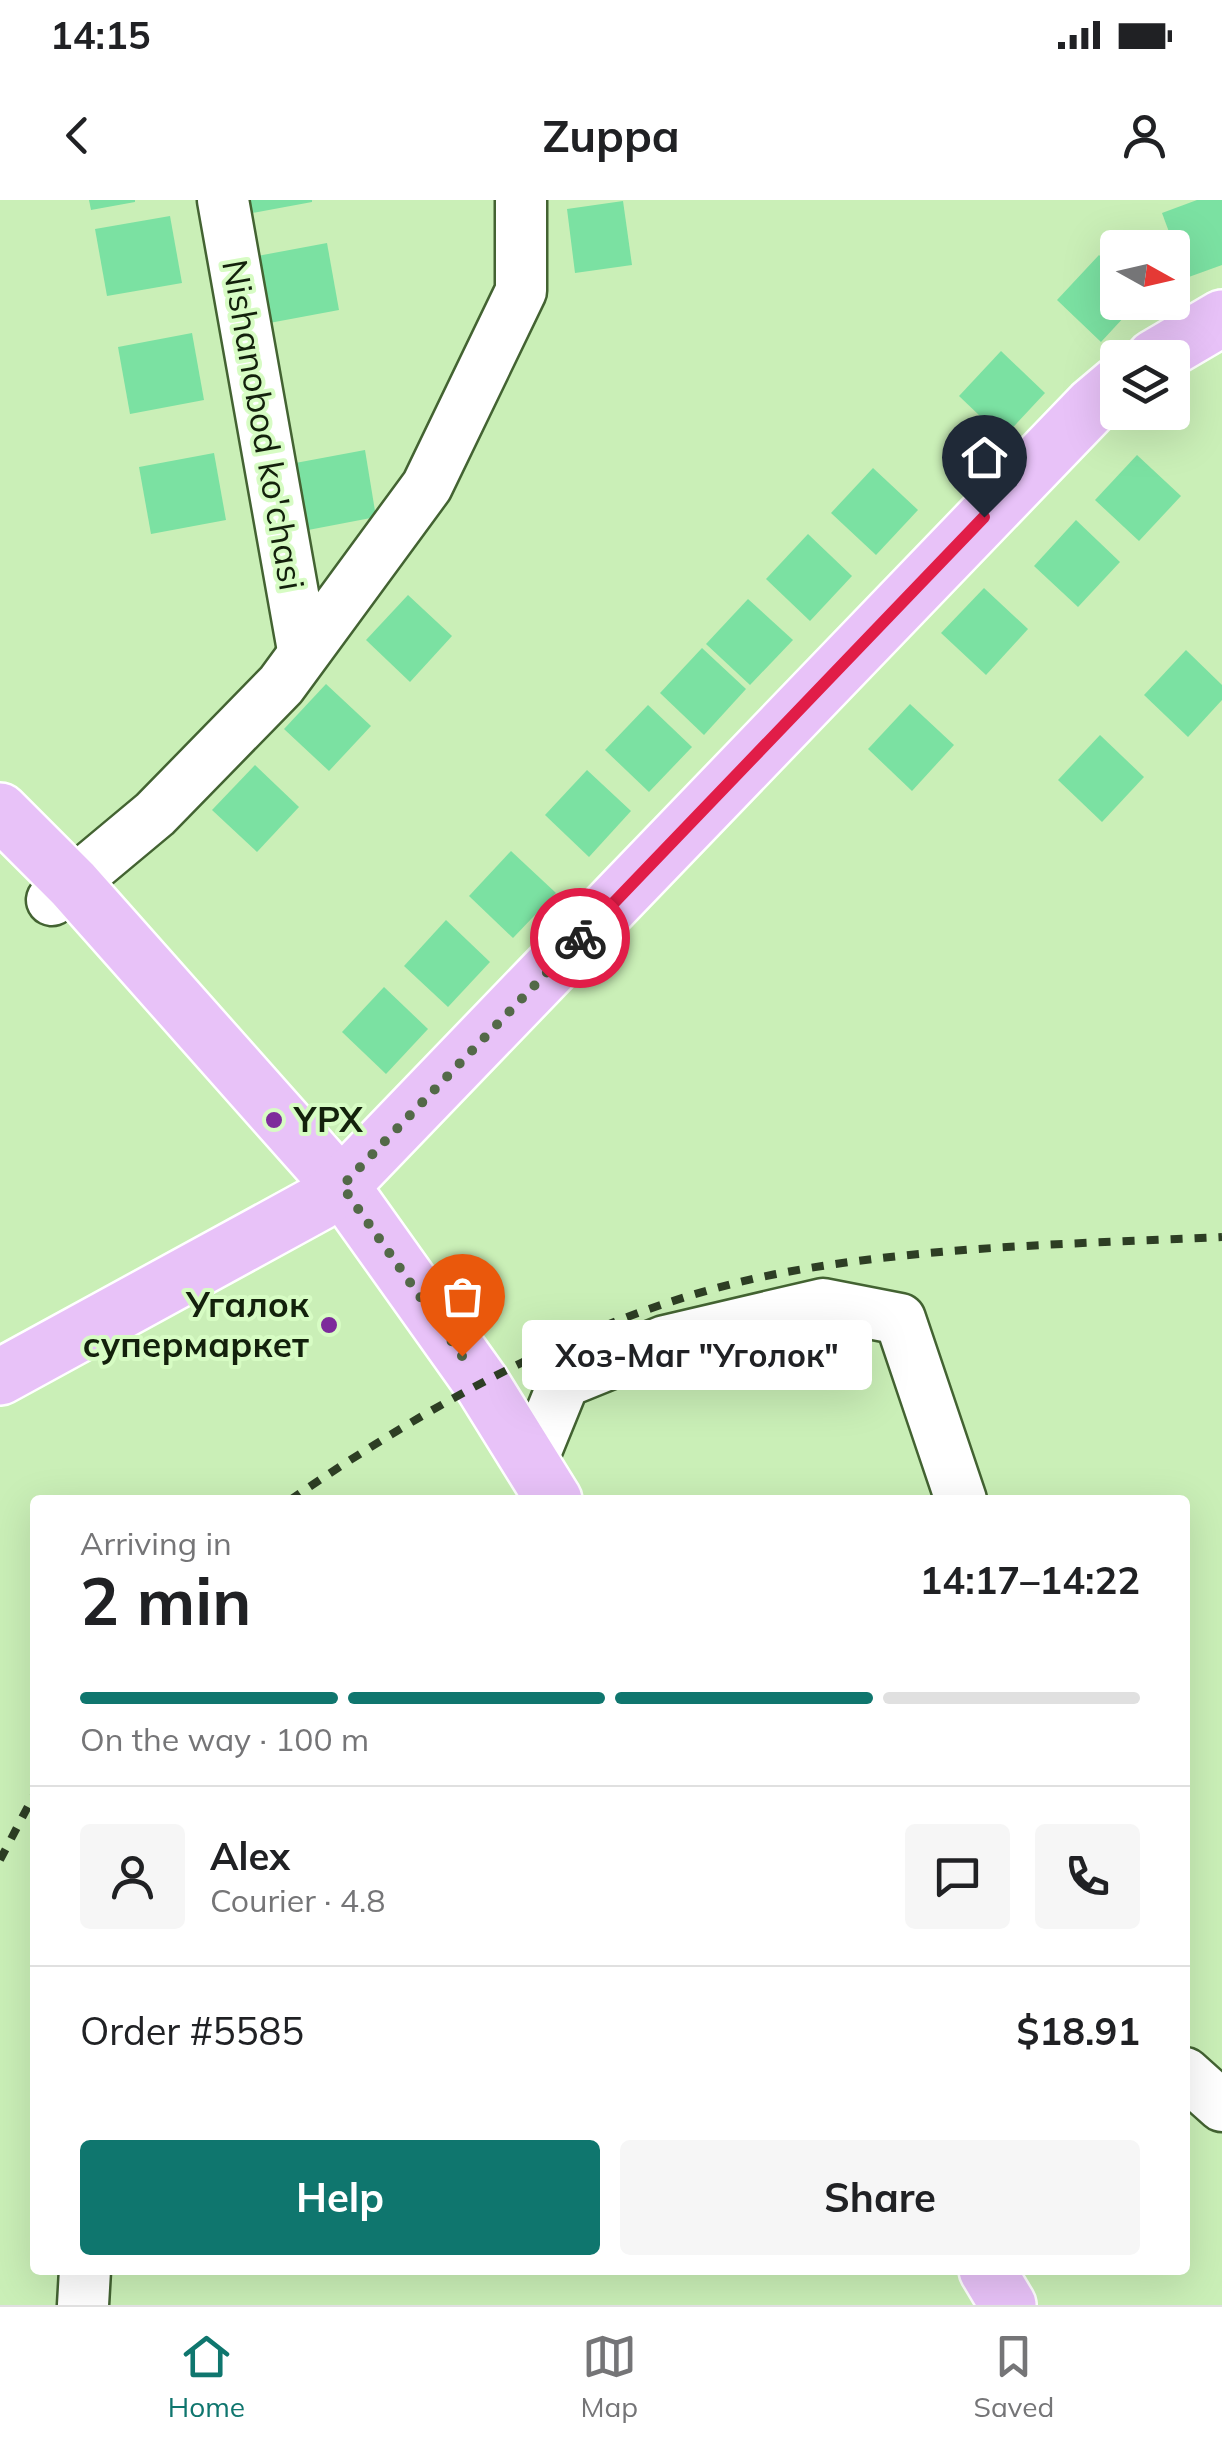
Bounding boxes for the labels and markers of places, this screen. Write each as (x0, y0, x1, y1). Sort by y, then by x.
pin (942, 415, 1027, 518)
place label: YPX (293, 1097, 363, 1141)
marker: YPX (263, 1109, 285, 1131)
pin (420, 1254, 505, 1357)
place label: Угалок супермаркет (83, 1282, 310, 1366)
marker: Угалок супермаркет (318, 1314, 340, 1336)
callout: Хоз-Маг "Уголок" (522, 1321, 872, 1391)

